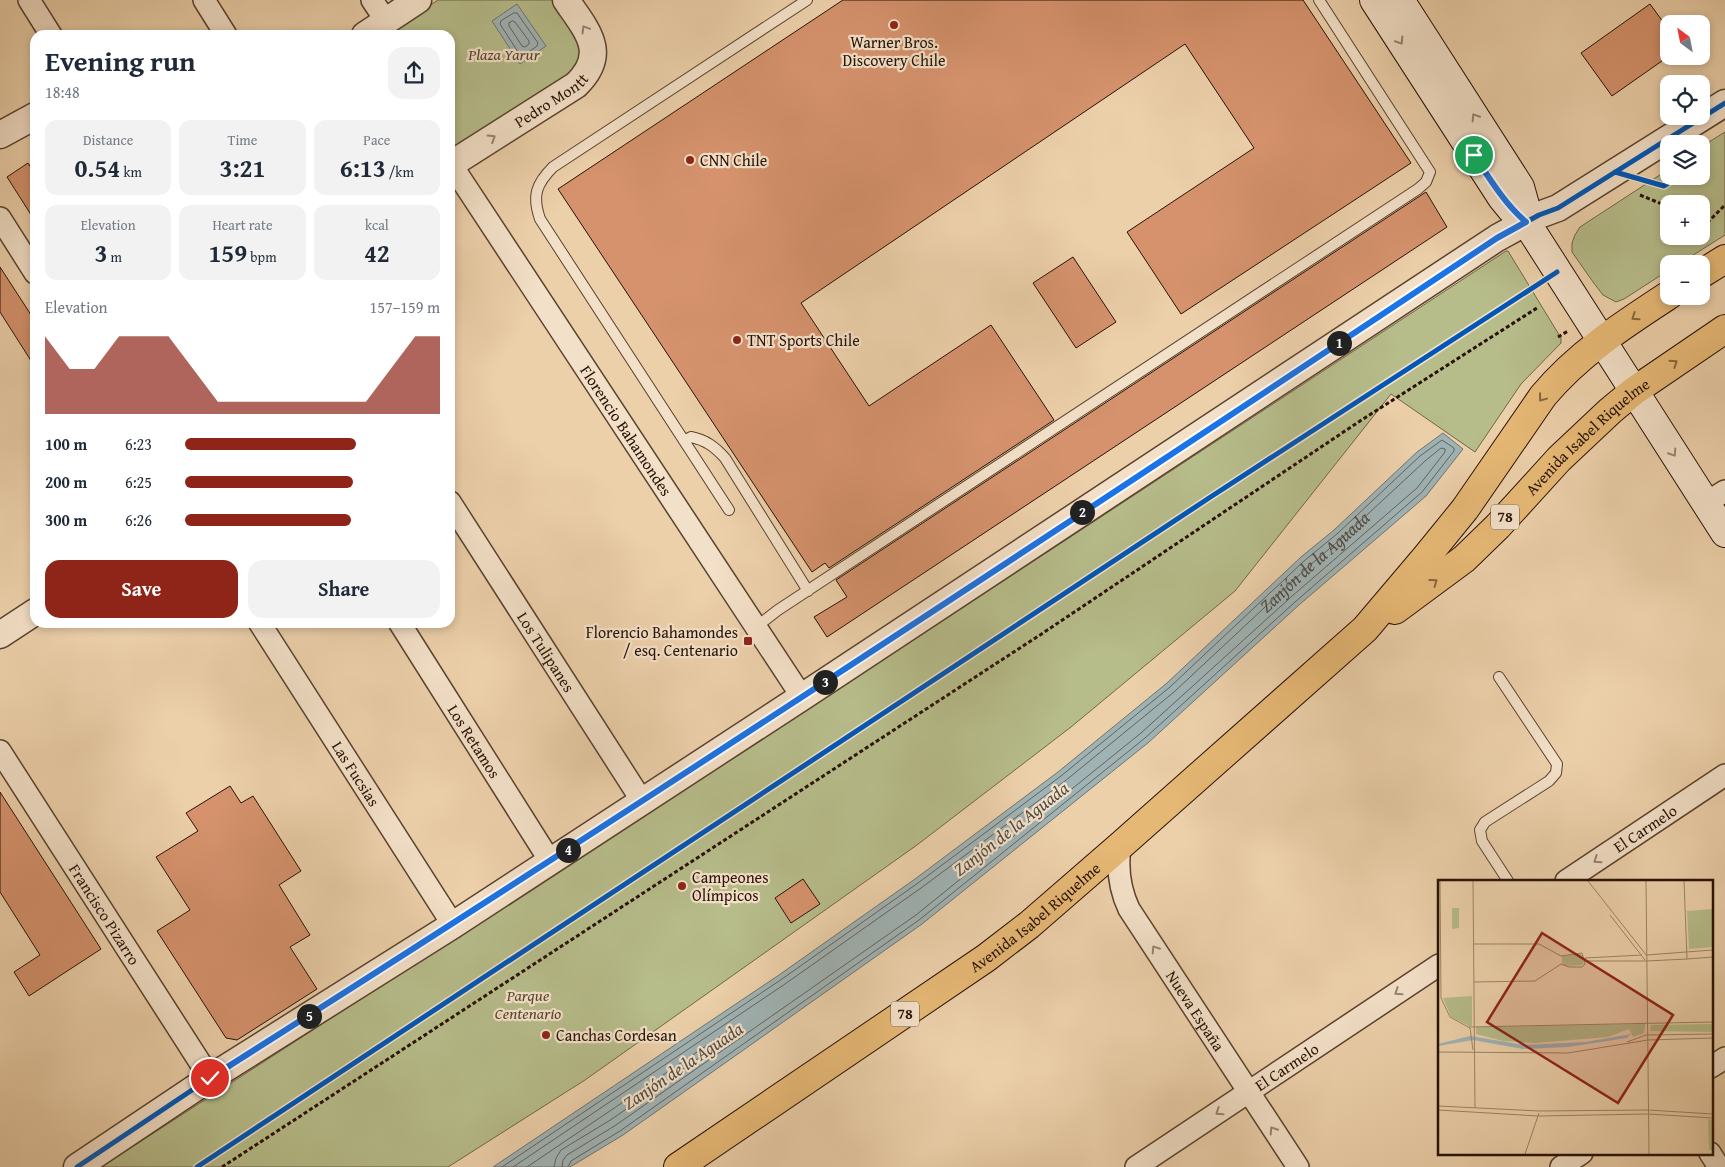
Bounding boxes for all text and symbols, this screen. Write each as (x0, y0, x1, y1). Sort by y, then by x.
north arrow (1660, 15, 1710, 65)
map controls (1660, 15, 1710, 305)
marker: Warner Bros. Discovery Chile (888, 19, 900, 31)
one-way arrow (582, 26, 592, 35)
place label: Warner Bros. Discovery Chile (843, 30, 945, 72)
one-way arrow (1394, 36, 1404, 45)
text: Evening run (45, 40, 196, 81)
park label: Plaza Yarur (467, 42, 541, 66)
button: share (388, 47, 440, 99)
street label: Pedro Montt (509, 68, 594, 133)
button: locate (1660, 75, 1710, 125)
text: 18:48 (45, 80, 80, 104)
one-way arrow (1471, 113, 1481, 122)
text: Distance (83, 130, 133, 150)
text: Time (228, 130, 257, 150)
text: Pace (363, 130, 390, 150)
pin (1453, 134, 1495, 176)
one-way arrow (486, 135, 495, 145)
button: layers (1660, 135, 1710, 185)
icon: arrive (1460, 141, 1488, 169)
place label: CNN Chile (700, 148, 767, 172)
text: 0.54 (74, 150, 120, 186)
text: 3:21 (220, 150, 265, 186)
text: 6:13 (340, 150, 386, 186)
marker: CNN Chile (684, 154, 696, 166)
text: km (120, 162, 142, 182)
text: /km (386, 162, 414, 182)
button: + (1660, 195, 1710, 245)
text: Elevation (81, 215, 136, 235)
text: Heart rate (212, 215, 273, 235)
text: kcal (365, 215, 389, 235)
text: 3 (94, 235, 107, 271)
text: 159 (208, 235, 247, 271)
text: 42 (364, 235, 390, 271)
text: m (107, 247, 122, 267)
text: bpm (247, 247, 277, 267)
button: − (1660, 255, 1710, 305)
text: Elevation (45, 295, 108, 319)
text: 157–159 m (370, 295, 440, 319)
one-way arrow (1631, 311, 1641, 320)
place label: TNT Sports Chile (747, 328, 860, 352)
pin: 1 (1326, 330, 1352, 356)
text: 1 (1336, 333, 1343, 353)
marker: TNT Sports Chile (731, 334, 743, 346)
street label: Florencio Bahamondes (574, 360, 678, 501)
one-way arrow (1668, 360, 1678, 369)
street label: Avenida Isabel Riquelme (1520, 372, 1654, 501)
one-way arrow (1539, 392, 1548, 402)
text: 100 m (45, 432, 87, 456)
text: 6:23 (125, 432, 152, 456)
one-way arrow (1667, 447, 1677, 456)
text: 200 m (45, 470, 87, 494)
text: 6:25 (125, 470, 152, 494)
pin: 2 (1070, 500, 1094, 524)
text: 2 (1079, 502, 1086, 522)
water label: Zanjón de la Aguada (1253, 504, 1376, 619)
road number: 78 (1491, 504, 1519, 530)
text: 300 m (45, 508, 87, 532)
text: 6:26 (125, 508, 152, 532)
button: Save (45, 560, 238, 618)
button: Share (248, 560, 440, 618)
one-way arrow (1428, 579, 1438, 588)
street label: Los Tulipanes (511, 607, 581, 697)
place label: Florencio Bahamondes / esq. Centenario (586, 620, 738, 662)
marker: Florencio Bahamondes / esq. Centenario (742, 635, 754, 647)
pin: 3 (812, 670, 838, 694)
text: 3 (822, 672, 829, 692)
street label: Los Retamos (442, 700, 507, 783)
street label: Las Fucsias (326, 736, 386, 811)
water label: Zanjón de la Aguada (947, 774, 1075, 882)
street label: El Carmelo (1608, 798, 1682, 858)
pin: 4 (556, 838, 580, 862)
text: 4 (565, 840, 572, 860)
one-way arrow (1593, 854, 1603, 863)
street label: Avenida Isabel Riquelme (965, 856, 1106, 978)
street label: Francisco Pizarro (63, 859, 146, 970)
place label: Campeones Olímpicos (692, 865, 768, 907)
marker: Campeones Olímpicos (676, 880, 688, 892)
inset map (1438, 880, 1712, 1154)
one-way arrow (1152, 945, 1161, 954)
street label: Nueva España (1160, 965, 1231, 1056)
park label: Parque Centenario (495, 983, 561, 1025)
one-way arrow (1394, 986, 1403, 996)
road number: 78 (891, 1002, 919, 1026)
pin: 5 (296, 1004, 322, 1028)
text: 5 (306, 1006, 313, 1026)
water label: Zanjón de la Aguada (617, 1015, 749, 1116)
place label: Canchas Cordesan (556, 1023, 677, 1047)
marker: Canchas Cordesan (540, 1029, 552, 1041)
street label: El Carmelo (1250, 1037, 1323, 1097)
pin (189, 1057, 231, 1099)
icon: check (196, 1064, 224, 1092)
one-way arrow (1215, 1105, 1224, 1115)
one-way arrow (1270, 1126, 1279, 1135)

